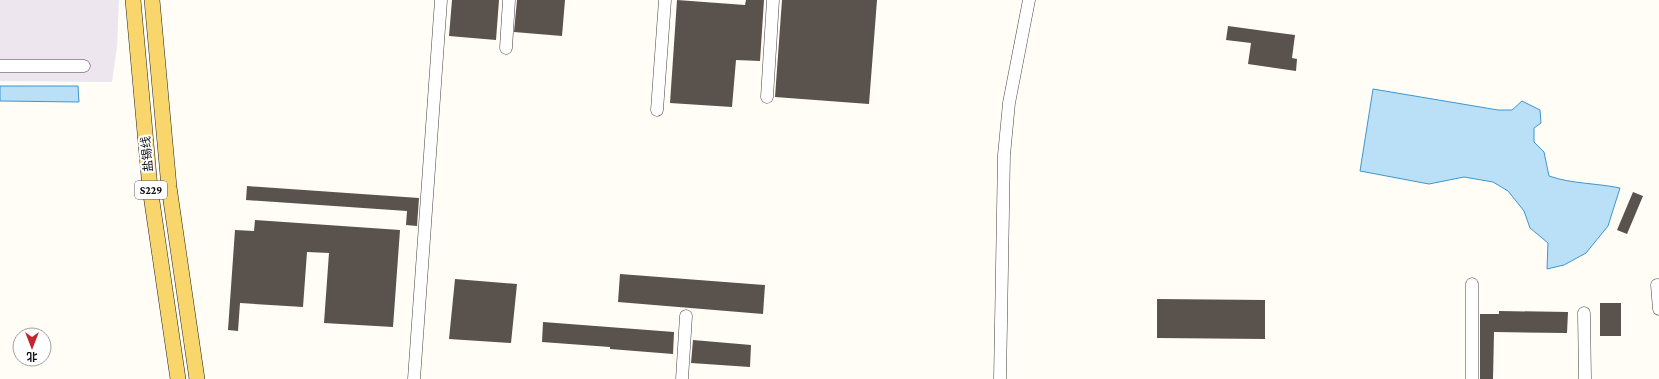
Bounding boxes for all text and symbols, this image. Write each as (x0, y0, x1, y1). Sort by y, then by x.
street label: 盐锡线 (138, 135, 156, 173)
road number: S229 (135, 181, 167, 199)
north arrow (12, 327, 52, 367)
text: 北 (27, 351, 38, 363)

